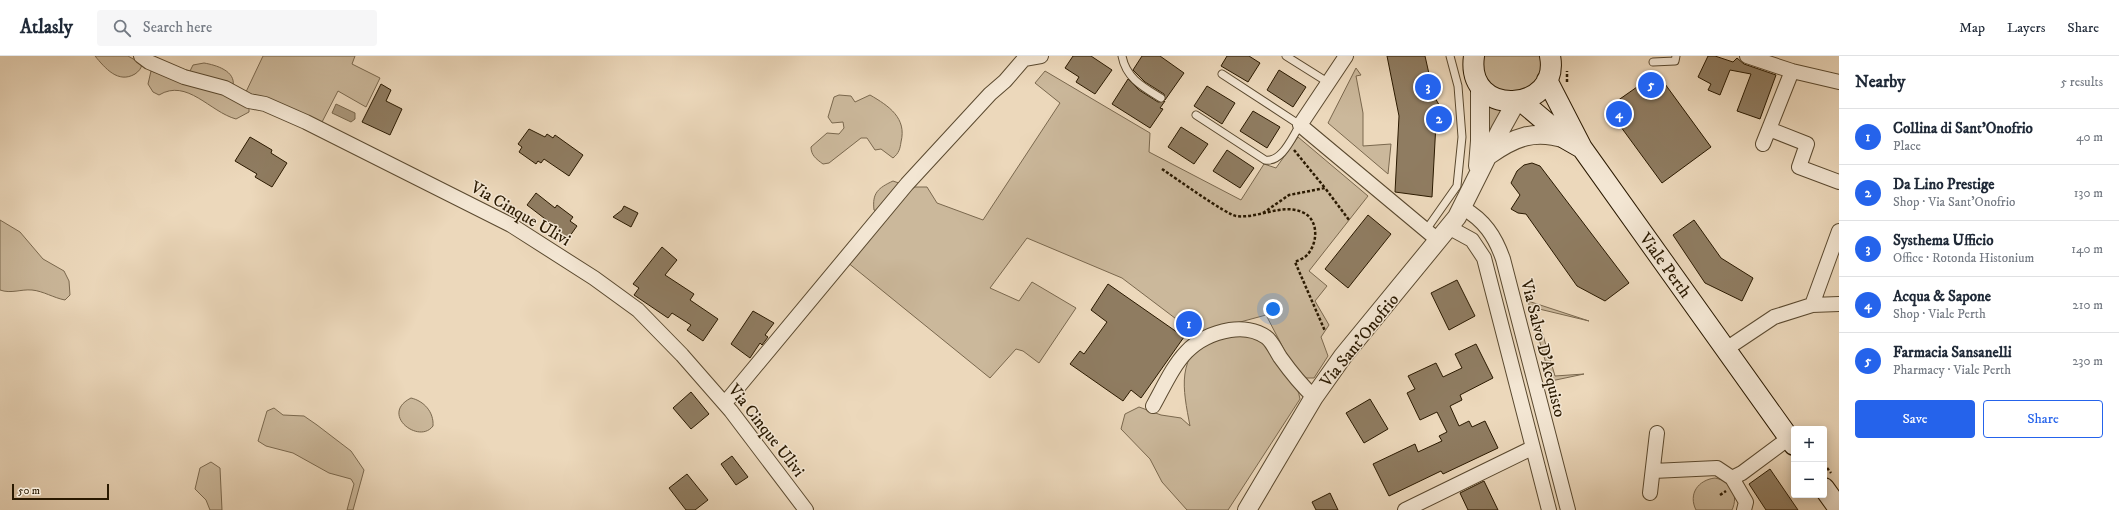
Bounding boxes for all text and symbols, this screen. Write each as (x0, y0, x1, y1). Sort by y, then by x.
search box (97, 10, 377, 46)
text: Atlasly (20, 16, 73, 39)
icon: search (111, 17, 133, 39)
text: Search here (143, 18, 212, 37)
text: Map (1959, 19, 1985, 37)
text: Layers (2007, 19, 2045, 37)
text: Share (2067, 19, 2099, 37)
pin: 5 (1638, 70, 1664, 100)
text: Nearby (1855, 71, 1905, 93)
pin: 3 (1415, 72, 1441, 102)
text: 5 results (2061, 74, 2103, 90)
pin: 4 (1606, 99, 1632, 129)
pin: 2 (1426, 104, 1452, 134)
text: Collina di Sant'Onofrio (1893, 119, 2033, 138)
text: 1 (1866, 129, 1870, 145)
text: 40 m (2076, 129, 2103, 145)
text: Place (1893, 138, 1921, 154)
text: Da Lino Prestige (1893, 175, 1994, 194)
street label: Via Cinque Ulivi (466, 176, 575, 251)
text: 2 (1865, 185, 1871, 201)
text: 130 m (2074, 185, 2103, 201)
text: Shop · Via Sant'Onofrio (1893, 194, 2015, 210)
street label: Viale Perth (1634, 228, 1696, 303)
text: Systhema Ufficio (1893, 231, 1993, 250)
text: 3 (1866, 241, 1870, 257)
text: 140 m (2071, 241, 2103, 257)
text: Office · Rotonda Histonium (1893, 250, 2034, 266)
street label: Via Salvo D'Acquisto (1515, 276, 1571, 419)
text: Acqua & Sapone (1893, 287, 1991, 306)
street label: Via Sant'Onofrio (1315, 289, 1404, 393)
text: 4 (1864, 297, 1872, 313)
text: 210 m (2072, 297, 2103, 313)
your location (1263, 299, 1283, 319)
text: Shop · Viale Perth (1893, 306, 1986, 322)
pin: 1 (1176, 309, 1202, 339)
text: Farmacia Sansanelli (1893, 343, 2012, 362)
text: 5 (1865, 353, 1871, 369)
text: 230 m (2072, 353, 2103, 369)
text: Pharmacy · Viale Perth (1893, 362, 2011, 378)
street label: Via Cinque Ulivi (722, 379, 809, 482)
button: Save (1855, 400, 1975, 438)
button: Share (1983, 400, 2103, 438)
map controls (1791, 426, 1827, 498)
button: + (1791, 426, 1827, 462)
button: − (1791, 462, 1827, 498)
scale bar (12, 482, 109, 501)
text: 50 m (18, 484, 40, 498)

